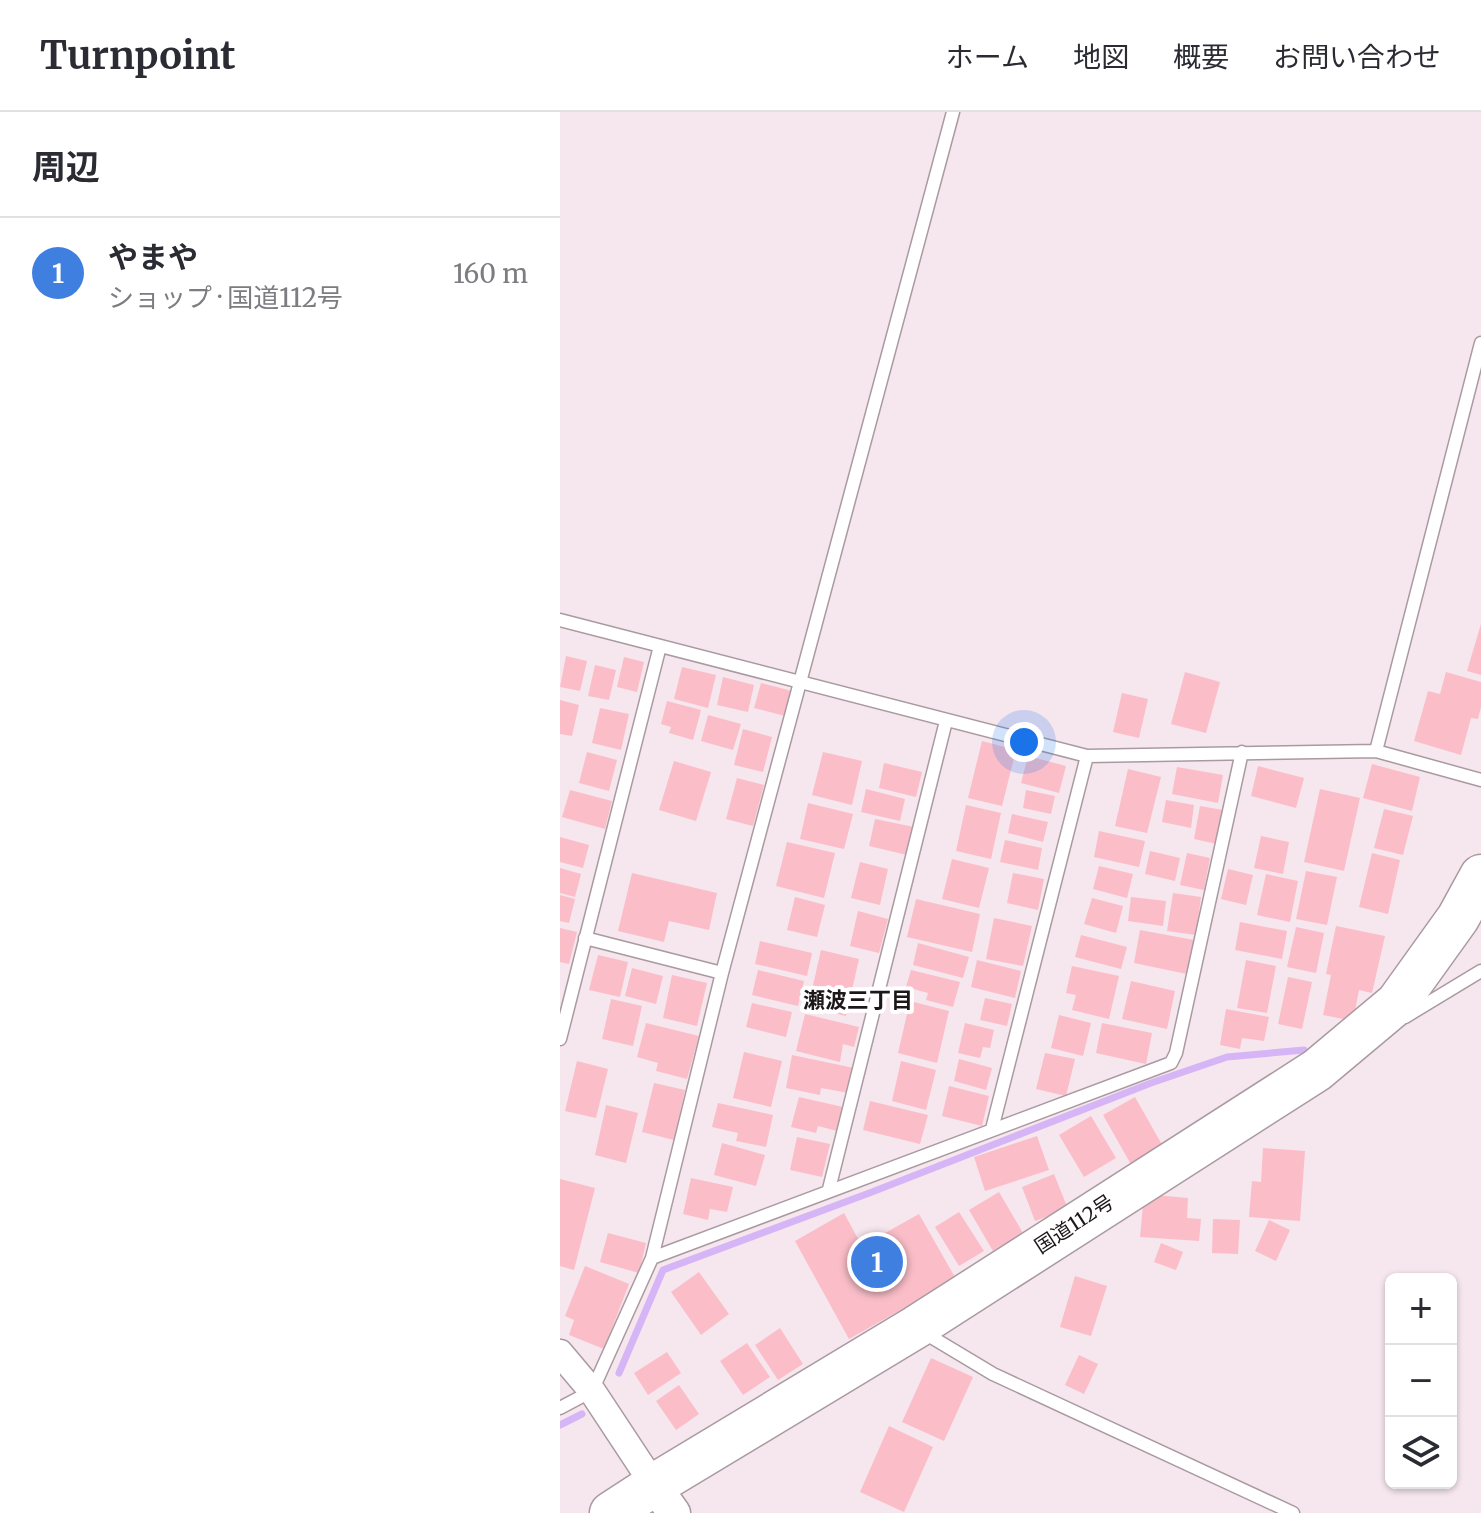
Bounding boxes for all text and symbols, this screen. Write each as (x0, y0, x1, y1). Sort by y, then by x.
text: Turnpoint (40, 32, 235, 79)
text: ホーム (946, 39, 1029, 75)
text: 地図 (1073, 39, 1129, 75)
text: 概要 (1173, 39, 1229, 75)
text: お問い合わせ (1273, 39, 1441, 75)
text: 周辺 (32, 146, 100, 188)
text: やまや (108, 238, 198, 276)
text: 1 (52, 257, 64, 290)
text: 160 m (453, 257, 528, 290)
text: ショップ · 国道112号 (108, 281, 343, 314)
your location (1004, 722, 1044, 762)
district label: 瀬波三丁目 (803, 986, 913, 1014)
street label: 国道112号 (1030, 1189, 1118, 1258)
pin: 1 (851, 1232, 903, 1292)
map controls (1385, 1273, 1457, 1489)
button: + (1385, 1273, 1457, 1345)
button: − (1385, 1345, 1457, 1417)
button: layers (1385, 1417, 1457, 1489)

